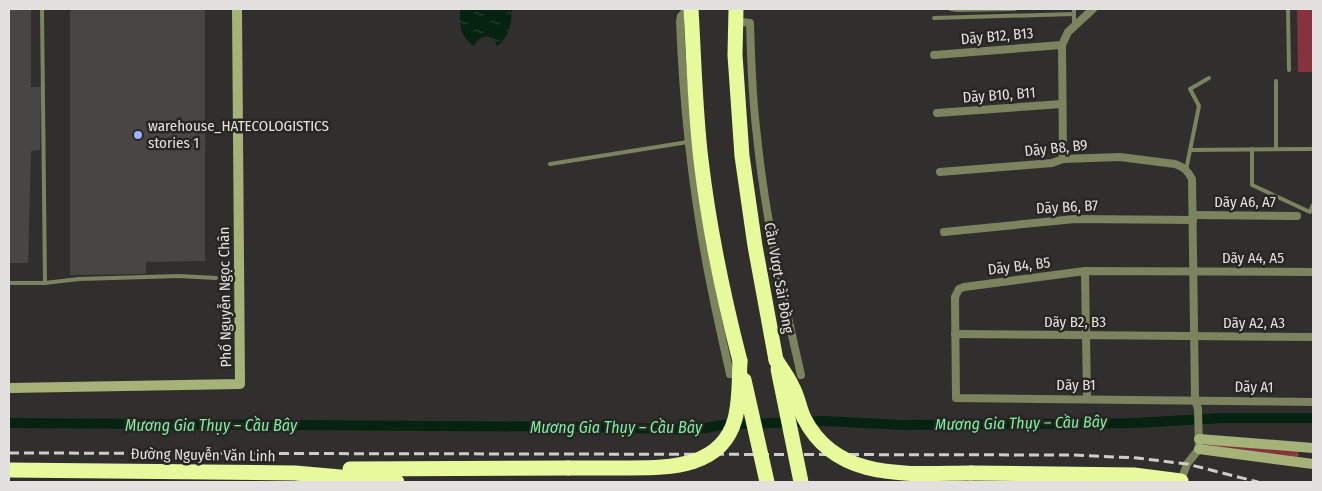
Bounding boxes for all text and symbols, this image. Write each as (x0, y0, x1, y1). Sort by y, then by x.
street label: Dãy B12, B13 (960, 24, 1034, 48)
street label: Dãy B10, B11 (962, 83, 1036, 107)
place label: warehouse_HATECOLOGISTICS stories 1 (148, 117, 329, 152)
marker: warehouse_HATECOLOGISTICS stories 1 (132, 129, 144, 141)
street label: Dãy B8, B9 (1023, 136, 1089, 160)
street label: Dãy A6, A7 (1214, 193, 1276, 211)
street label: Dãy B6, B7 (1036, 196, 1098, 218)
street label: Cầu Vượt Sài Đồng (760, 221, 798, 335)
street label: Phố Nguyễn Ngọc Chân (215, 227, 235, 367)
street label: Dãy A4, A5 (1222, 249, 1284, 267)
street label: Dãy B4, B5 (987, 253, 1051, 279)
street label: Dãy B2, B3 (1044, 313, 1106, 331)
street label: Dãy A2, A3 (1223, 314, 1285, 332)
street label: Dãy B1 (1056, 376, 1096, 394)
street label: Dãy A1 (1234, 378, 1274, 396)
water label: Mương Gia Thụy – Cầu Bây (935, 411, 1108, 434)
water label: Mương Gia Thụy – Cầu Bây (125, 415, 298, 435)
water label: Mương Gia Thụy – Cầu Bây (530, 417, 703, 437)
street label: Đường Nguyễn Văn Linh (130, 445, 276, 465)

